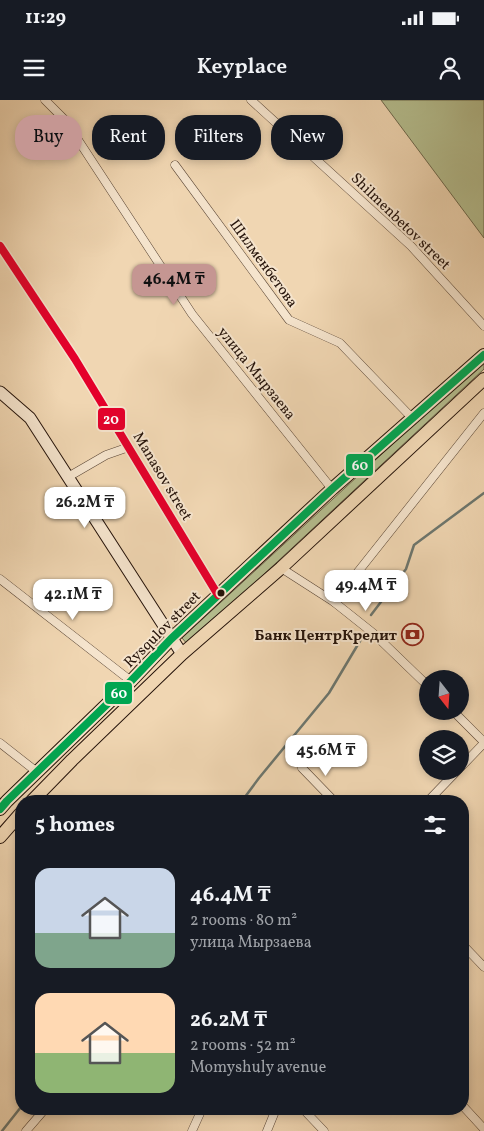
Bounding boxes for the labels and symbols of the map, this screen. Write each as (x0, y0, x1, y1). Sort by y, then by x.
street label: Shilmenbetov street (345, 169, 455, 275)
street label: Шилменбетова (224, 215, 302, 312)
pin: 46.4M ₸ (128, 264, 220, 306)
street label: улица Мырзаева (212, 323, 300, 425)
line badge: 20 (97, 407, 126, 431)
text: 20 (103, 411, 119, 430)
street label: Manasov street (127, 428, 196, 525)
line badge: 60 (345, 453, 374, 477)
text: 60 (352, 457, 369, 476)
pin: 26.2M ₸ (39, 486, 131, 529)
pin: 49.4M ₸ (320, 570, 412, 612)
pin: 42.1M ₸ (27, 578, 119, 621)
street label: Rysqulov street (120, 587, 206, 673)
unlabelled marker (216, 588, 226, 598)
bank icon: Банк ЦентрКредит (401, 623, 425, 647)
place label: Банк ЦентрКредит (255, 626, 398, 647)
north arrow (419, 670, 469, 720)
line badge: 60 (104, 681, 133, 705)
text: 60 (111, 685, 128, 704)
pin: 45.6M ₸ (280, 734, 372, 777)

